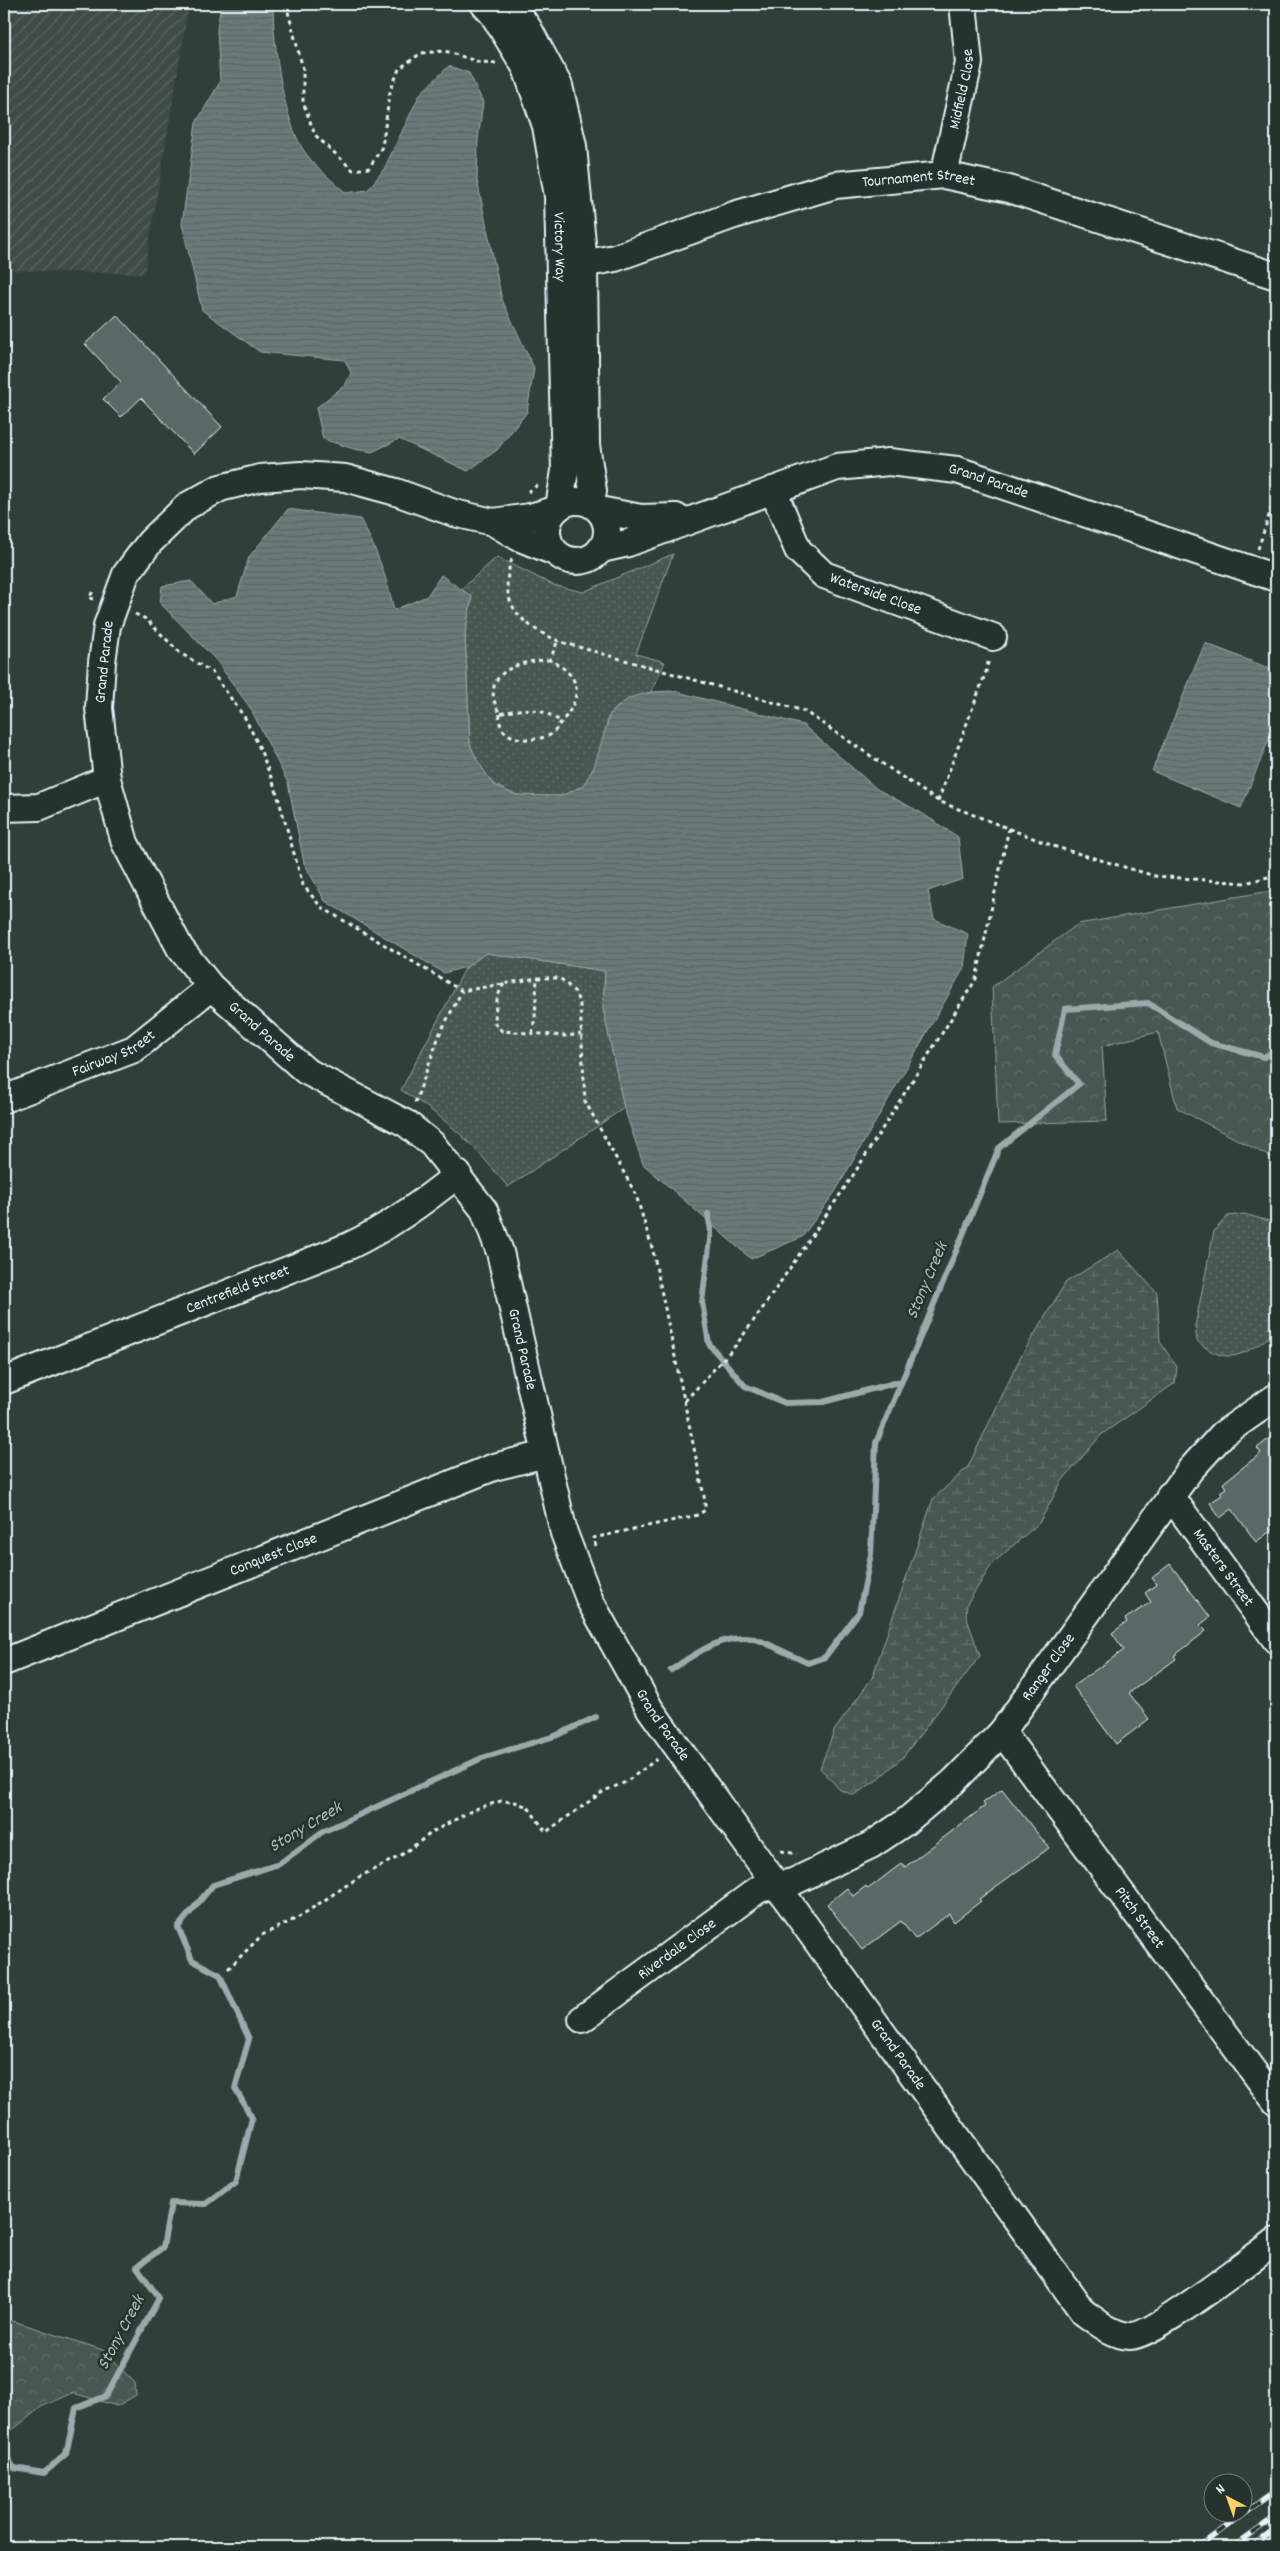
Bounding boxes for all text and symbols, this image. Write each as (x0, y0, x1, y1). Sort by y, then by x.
street label: Midfield Close (943, 48, 980, 132)
street label: Tournament Street (861, 164, 977, 194)
street label: Victory Way (547, 212, 572, 282)
street label: Grand Parade (947, 458, 1031, 505)
street label: Waterside Close (826, 567, 925, 621)
street label: Grand Parade (89, 620, 121, 704)
street label: Grand Parade (223, 996, 300, 1068)
street label: Fairway Street (69, 1024, 161, 1083)
water label: Stony Creek (901, 1237, 956, 1323)
street label: Centrefield Street (183, 1259, 293, 1320)
street label: Grand Parade (502, 1306, 543, 1392)
street label: Masters Street (1187, 1524, 1260, 1612)
street label: Conquest Close (226, 1527, 321, 1583)
street label: Ranger Close (1016, 1628, 1081, 1706)
street label: Grand Parade (630, 1685, 695, 1766)
water label: Stony Creek (265, 1796, 349, 1860)
street label: Pitch Street (1109, 1882, 1170, 1954)
street label: Riverdale Close (633, 1912, 721, 1986)
street label: Grand Parade (864, 2014, 932, 2095)
water label: Stony Creek (92, 2290, 153, 2375)
north arrow (1202, 2474, 1252, 2524)
text: N (1212, 2480, 1230, 2500)

